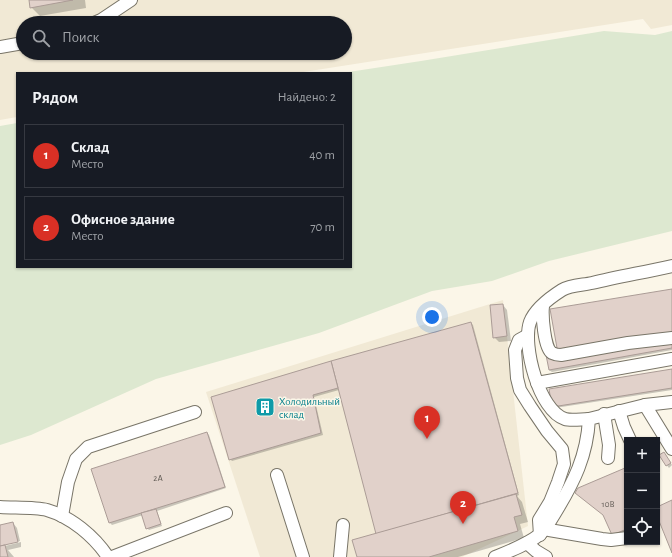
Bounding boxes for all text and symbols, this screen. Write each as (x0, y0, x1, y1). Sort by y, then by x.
search box (16, 16, 352, 60)
icon: search (30, 27, 52, 49)
text: Поиск (62, 30, 100, 45)
text: Рядом (32, 89, 78, 106)
text: Найдено: 2 (278, 91, 336, 104)
text: Склад (71, 140, 109, 155)
text: 1 (44, 149, 48, 162)
text: 40 m (309, 149, 335, 162)
text: Место (71, 158, 103, 171)
text: Офисное здание (71, 212, 175, 227)
text: 2 (43, 221, 49, 234)
text: 70 m (310, 221, 335, 234)
text: Место (71, 230, 103, 243)
your location (422, 307, 442, 327)
building icon: Холодильный склад (254, 396, 276, 418)
place label: Холодильный склад (279, 396, 340, 420)
pin: 1 (414, 406, 440, 439)
map controls (624, 437, 660, 545)
button: + (624, 437, 660, 473)
button: − (624, 473, 660, 509)
house number: 2А (153, 474, 163, 483)
pin: 2 (450, 491, 476, 524)
house number: 10В (602, 500, 614, 509)
button: locate (624, 509, 660, 545)

